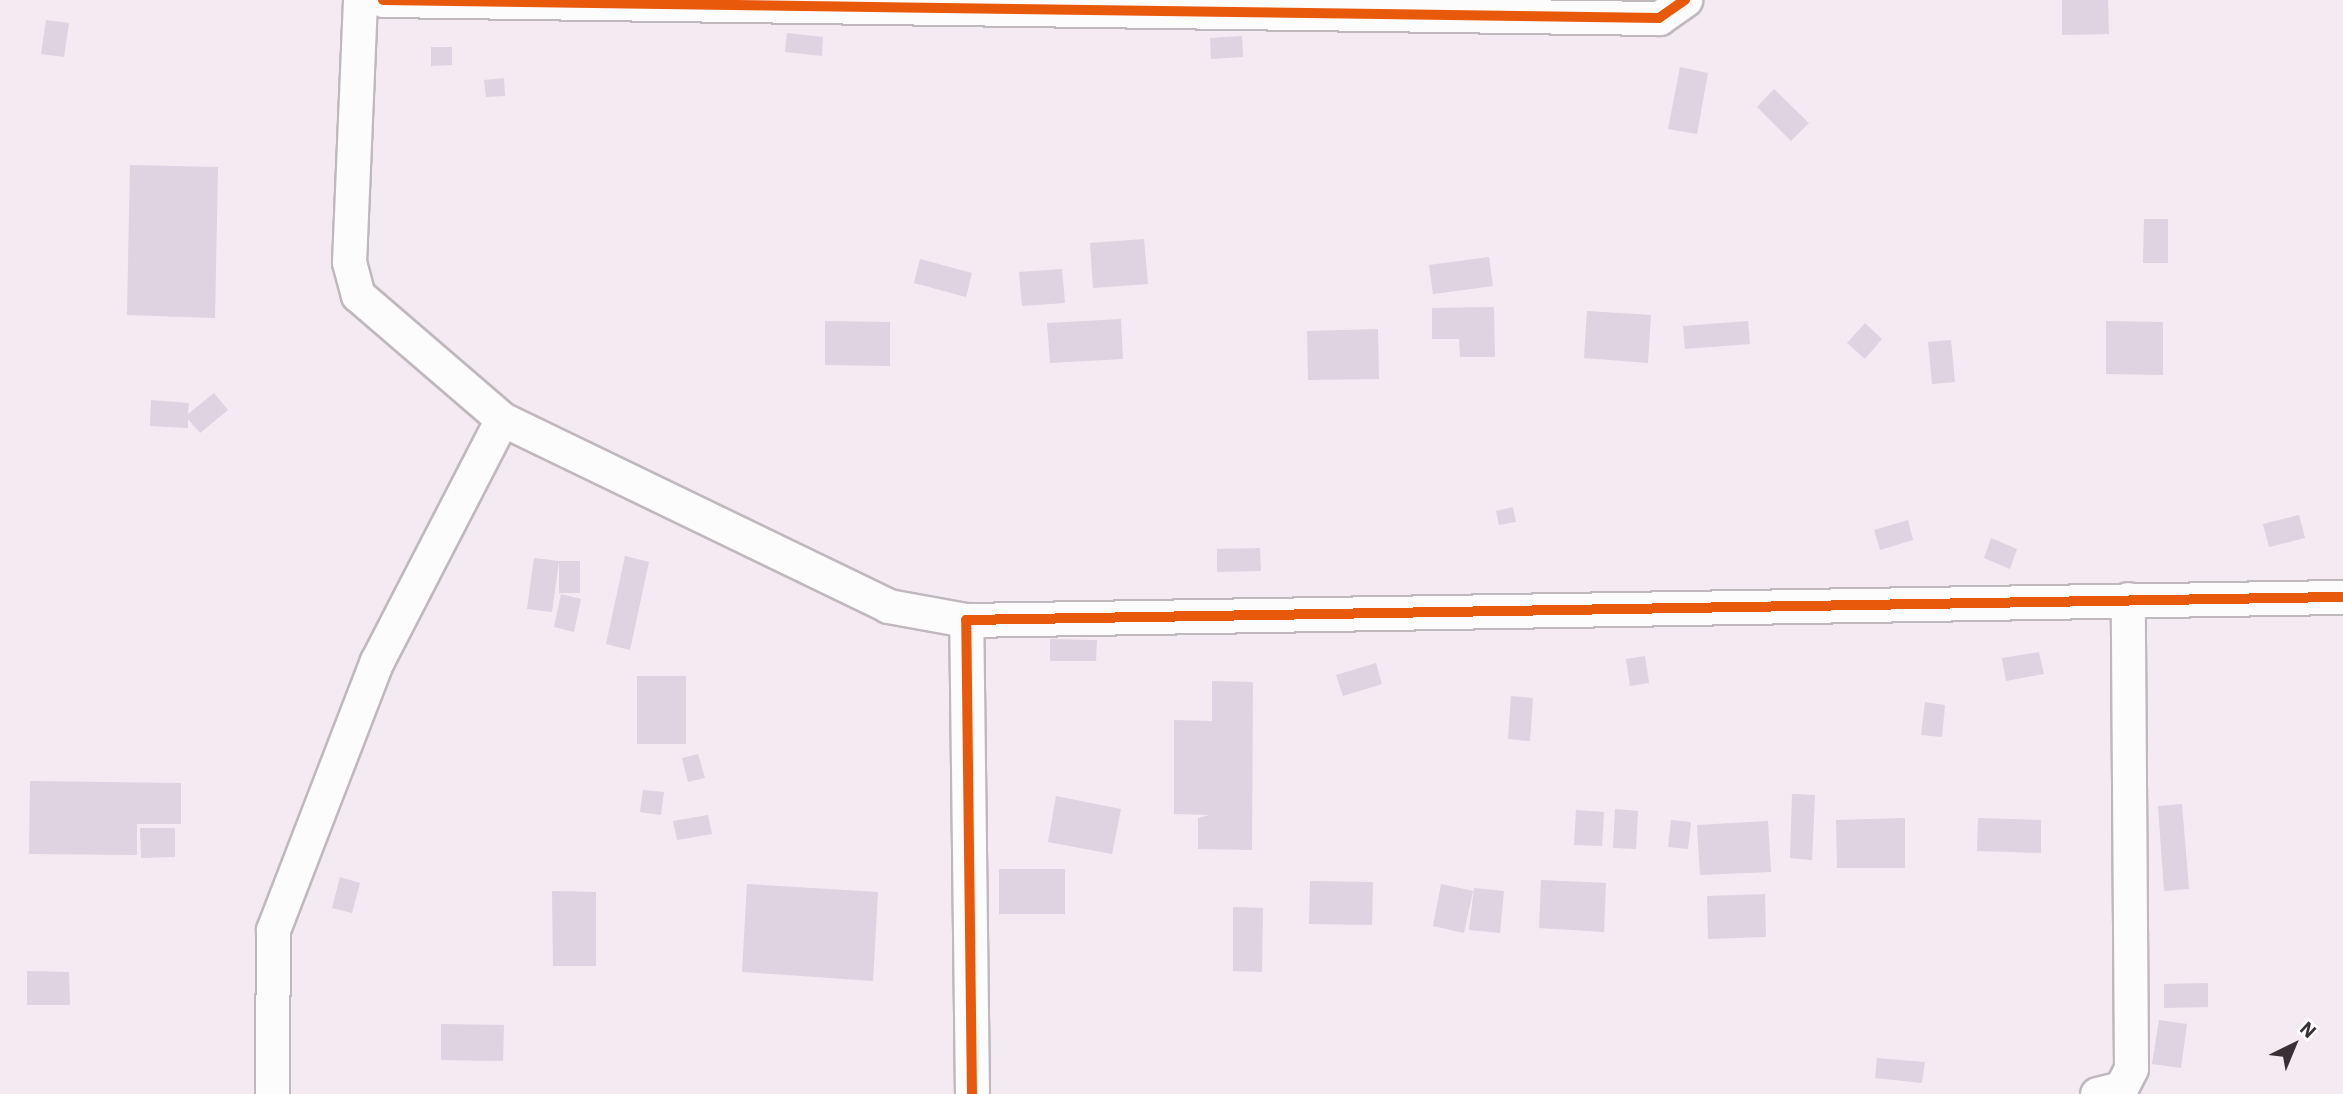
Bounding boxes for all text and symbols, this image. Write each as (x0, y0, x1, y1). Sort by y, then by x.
north arrow (2259, 1010, 2329, 1080)
text: N (2295, 1016, 2322, 1043)

